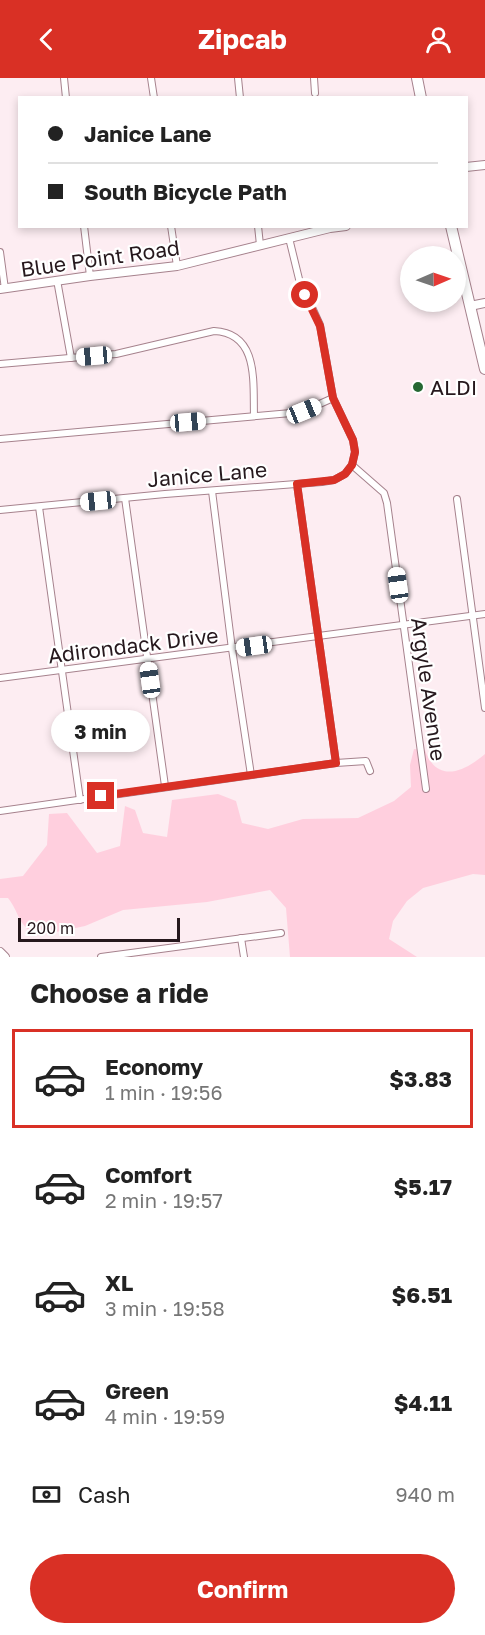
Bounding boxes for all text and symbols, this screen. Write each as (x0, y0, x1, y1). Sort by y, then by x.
icon: back (30, 23, 63, 56)
text: Zipcab (198, 23, 287, 55)
icon: person (422, 23, 455, 56)
text: Janice Lane (84, 120, 212, 147)
text: South Bicycle Path (84, 178, 287, 205)
street label: Blue Point Road (19, 234, 181, 282)
north arrow (400, 246, 466, 312)
map controls (400, 246, 466, 312)
route start (291, 281, 318, 308)
car (75, 345, 113, 367)
place label: ALDI (430, 374, 477, 400)
marker: ALDI (411, 380, 425, 394)
car (284, 396, 324, 426)
car (169, 411, 207, 433)
street label: Janice Lane (146, 456, 268, 492)
car (79, 490, 117, 512)
car (387, 566, 409, 604)
street label: Argyle Avenue (406, 615, 452, 763)
street label: Adirondack Drive (46, 622, 220, 668)
car (235, 635, 273, 657)
car (139, 661, 161, 699)
callout: 3 min (51, 709, 150, 751)
text: 3 min (74, 719, 127, 743)
route end (87, 782, 114, 809)
scale bar (18, 915, 180, 942)
text: 200 m (27, 918, 74, 938)
text: Choose a ride (30, 977, 209, 1009)
icon: car (33, 1052, 87, 1106)
text: Economy (105, 1053, 203, 1080)
text: $3.83 (389, 1065, 452, 1092)
text: 1 min · 19:56 (105, 1080, 223, 1104)
icon: car (33, 1160, 87, 1214)
text: Comfort (105, 1161, 192, 1188)
text: $5.17 (393, 1173, 452, 1200)
text: 2 min · 19:57 (105, 1188, 223, 1212)
icon: car (33, 1268, 87, 1322)
text: XL (105, 1269, 133, 1296)
text: $6.51 (391, 1281, 452, 1308)
text: 3 min · 19:58 (105, 1296, 225, 1320)
icon: car (33, 1376, 87, 1430)
text: Green (105, 1377, 169, 1404)
text: $4.11 (394, 1389, 452, 1416)
text: 4 min · 19:59 (105, 1404, 225, 1428)
icon: cash (30, 1478, 63, 1511)
text: Cash (78, 1481, 131, 1508)
text: 940 m (396, 1482, 455, 1506)
button: Confirm (30, 1554, 455, 1623)

